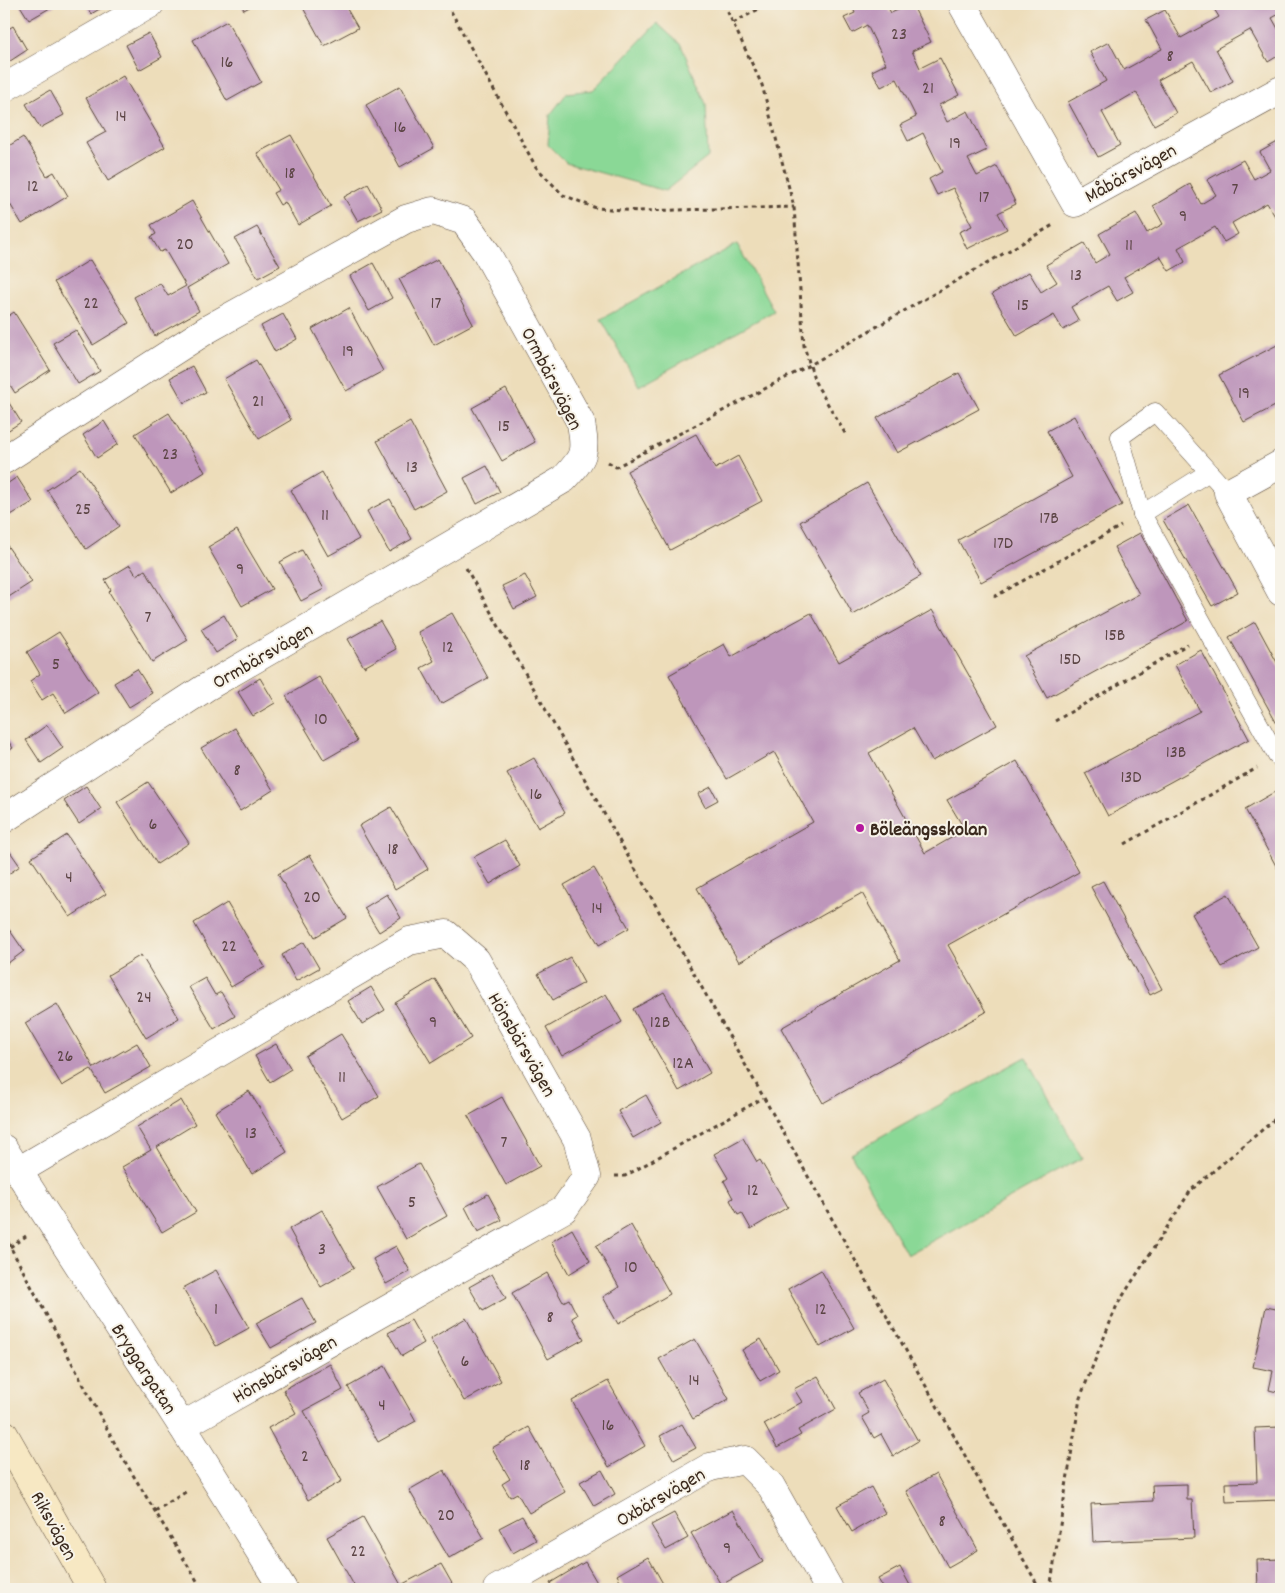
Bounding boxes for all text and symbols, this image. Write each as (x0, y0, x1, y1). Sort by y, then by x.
house number: 23 (891, 23, 907, 48)
house number: 8 (1166, 45, 1174, 70)
house number: 16 (221, 51, 233, 76)
house number: 21 (922, 77, 934, 102)
house number: 14 (115, 105, 127, 130)
house number: 16 (394, 116, 406, 141)
house number: 19 (949, 132, 961, 157)
street label: Måbärsvägen (1080, 138, 1183, 211)
house number: 18 (284, 162, 296, 187)
house number: 12 (27, 175, 39, 200)
house number: 7 (1232, 178, 1239, 203)
house number: 17 (979, 186, 990, 211)
house number: 9 (1179, 205, 1187, 230)
house number: 20 (176, 233, 194, 258)
house number: 11 (1125, 234, 1133, 259)
house number: 13 (1070, 264, 1082, 289)
house number: 22 (83, 292, 99, 317)
house number: 17 (431, 292, 442, 317)
house number: 15 (1017, 294, 1029, 319)
street label: Ormbärsvägen (512, 323, 588, 436)
house number: 19 (342, 340, 354, 365)
house number: 19 (1238, 382, 1250, 407)
house number: 21 (252, 390, 264, 415)
house number: 15 (498, 415, 510, 440)
house number: 23 (162, 443, 178, 468)
house number: 13 (406, 456, 418, 481)
house number: 25 (75, 498, 91, 523)
house number: 11 (321, 504, 329, 529)
house number: 17B (1039, 507, 1059, 532)
house number: 17D (993, 532, 1013, 557)
house number: 9 (236, 558, 244, 583)
house number: 7 (145, 606, 152, 631)
street label: Ormbärsvägen (208, 617, 319, 698)
house number: 15B (1105, 624, 1125, 649)
house number: 12 (442, 636, 454, 661)
house number: 15D (1059, 648, 1081, 673)
house number: 5 (52, 653, 60, 678)
house number: 10 (314, 708, 328, 733)
house number: 13B (1166, 741, 1186, 766)
house number: 8 (233, 759, 241, 784)
house number: 13D (1120, 766, 1142, 791)
house number: 16 (530, 783, 542, 808)
house number: 6 (149, 813, 157, 838)
place label: Böleängsskolan (870, 817, 987, 845)
marker: Böleängsskolan (854, 822, 866, 834)
house number: 18 (387, 838, 399, 863)
house number: 4 (65, 866, 73, 891)
house number: 20 (303, 886, 321, 911)
house number: 14 (591, 897, 603, 922)
house number: 22 (221, 935, 237, 960)
house number: 24 (136, 986, 152, 1011)
street label: Hönsbärsvägen (479, 988, 562, 1103)
house number: 9 (429, 1011, 437, 1036)
house number: 12B (650, 1011, 670, 1036)
house number: 26 (57, 1045, 73, 1070)
house number: 12A (672, 1052, 694, 1077)
house number: 11 (338, 1066, 346, 1091)
house number: 13 (245, 1122, 257, 1147)
house number: 7 (501, 1131, 508, 1156)
house number: 12 (747, 1179, 759, 1204)
house number: 5 (408, 1191, 416, 1216)
house number: 3 (318, 1238, 326, 1263)
house number: 10 (624, 1256, 638, 1281)
house number: 1 (214, 1298, 218, 1323)
house number: 12 (815, 1298, 827, 1323)
house number: 8 (546, 1306, 554, 1331)
street label: Bryggargatan (103, 1319, 182, 1421)
street label: Hönsbärsvägen (228, 1329, 343, 1412)
house number: 6 (461, 1350, 469, 1375)
house number: 14 (688, 1369, 700, 1394)
house number: 4 (378, 1394, 386, 1419)
house number: 16 (602, 1414, 614, 1439)
house number: 2 (301, 1445, 309, 1470)
house number: 18 (519, 1454, 531, 1479)
street label: Oxbärsvägen (612, 1462, 711, 1535)
street label: Riksvägen (22, 1487, 83, 1566)
house number: 20 (437, 1504, 455, 1529)
house number: 8 (938, 1510, 946, 1535)
house number: 9 (723, 1537, 731, 1562)
house number: 22 (350, 1540, 366, 1565)

